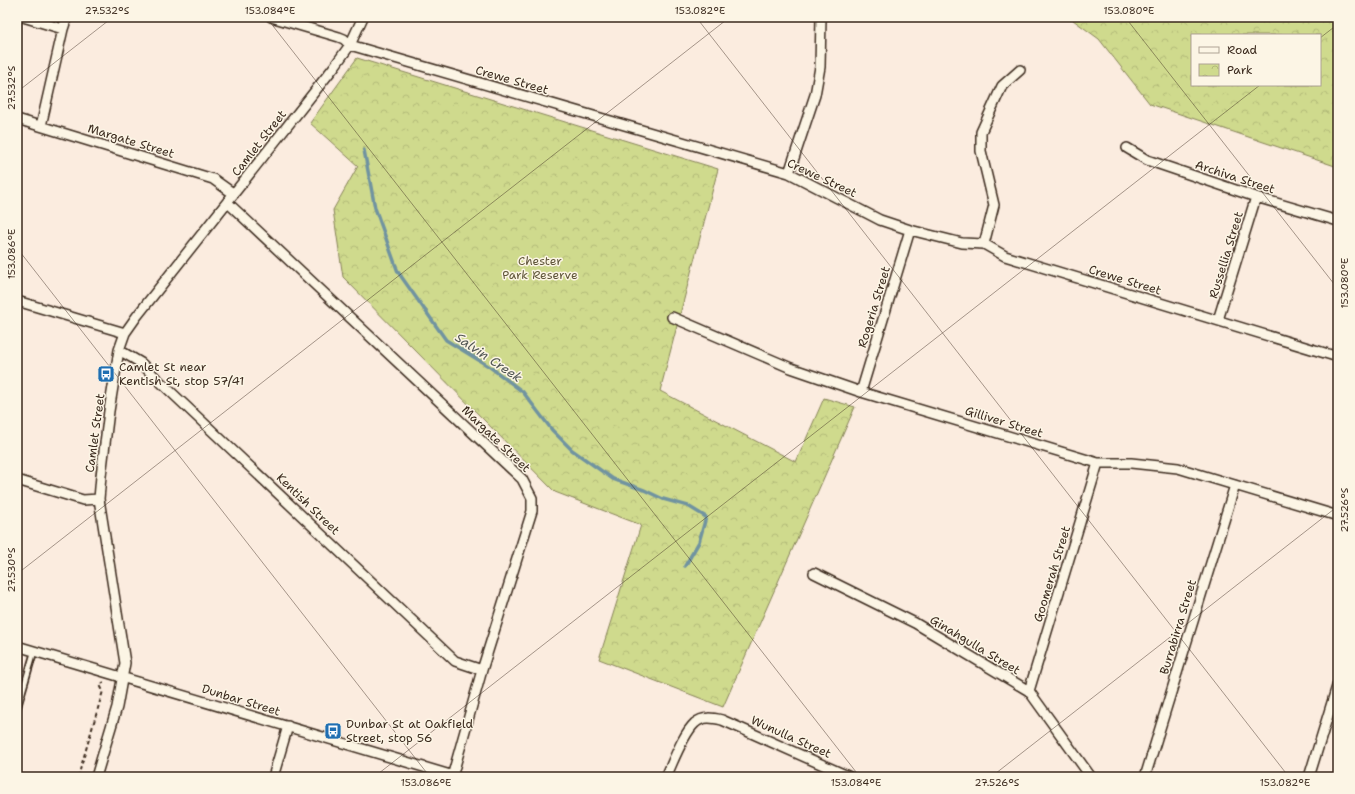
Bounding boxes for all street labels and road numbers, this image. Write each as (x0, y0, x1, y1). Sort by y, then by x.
street label: Crewe Street (474, 62, 550, 98)
street label: Camlet Street (228, 107, 290, 179)
street label: Margate Street (86, 120, 176, 162)
street label: Crewe Street (785, 155, 859, 201)
street label: Archiva Street (1193, 157, 1277, 197)
street label: Russellia Street (1205, 210, 1247, 300)
street label: Crewe Street (1087, 261, 1163, 299)
street label: Rogeria Street (854, 264, 894, 350)
street label: Camlet Street (82, 392, 108, 474)
street label: Margate Street (458, 402, 534, 476)
street label: Gilliver Street (963, 403, 1045, 441)
street label: Kentish Street (273, 470, 343, 538)
street label: Goomerah Street (1030, 524, 1074, 624)
street label: Burrabirra Street (1156, 577, 1200, 677)
street label: Ginahgulla Street (927, 612, 1023, 678)
street label: Dunbar Street (200, 680, 282, 720)
street label: Wunulla Street (748, 712, 834, 762)

